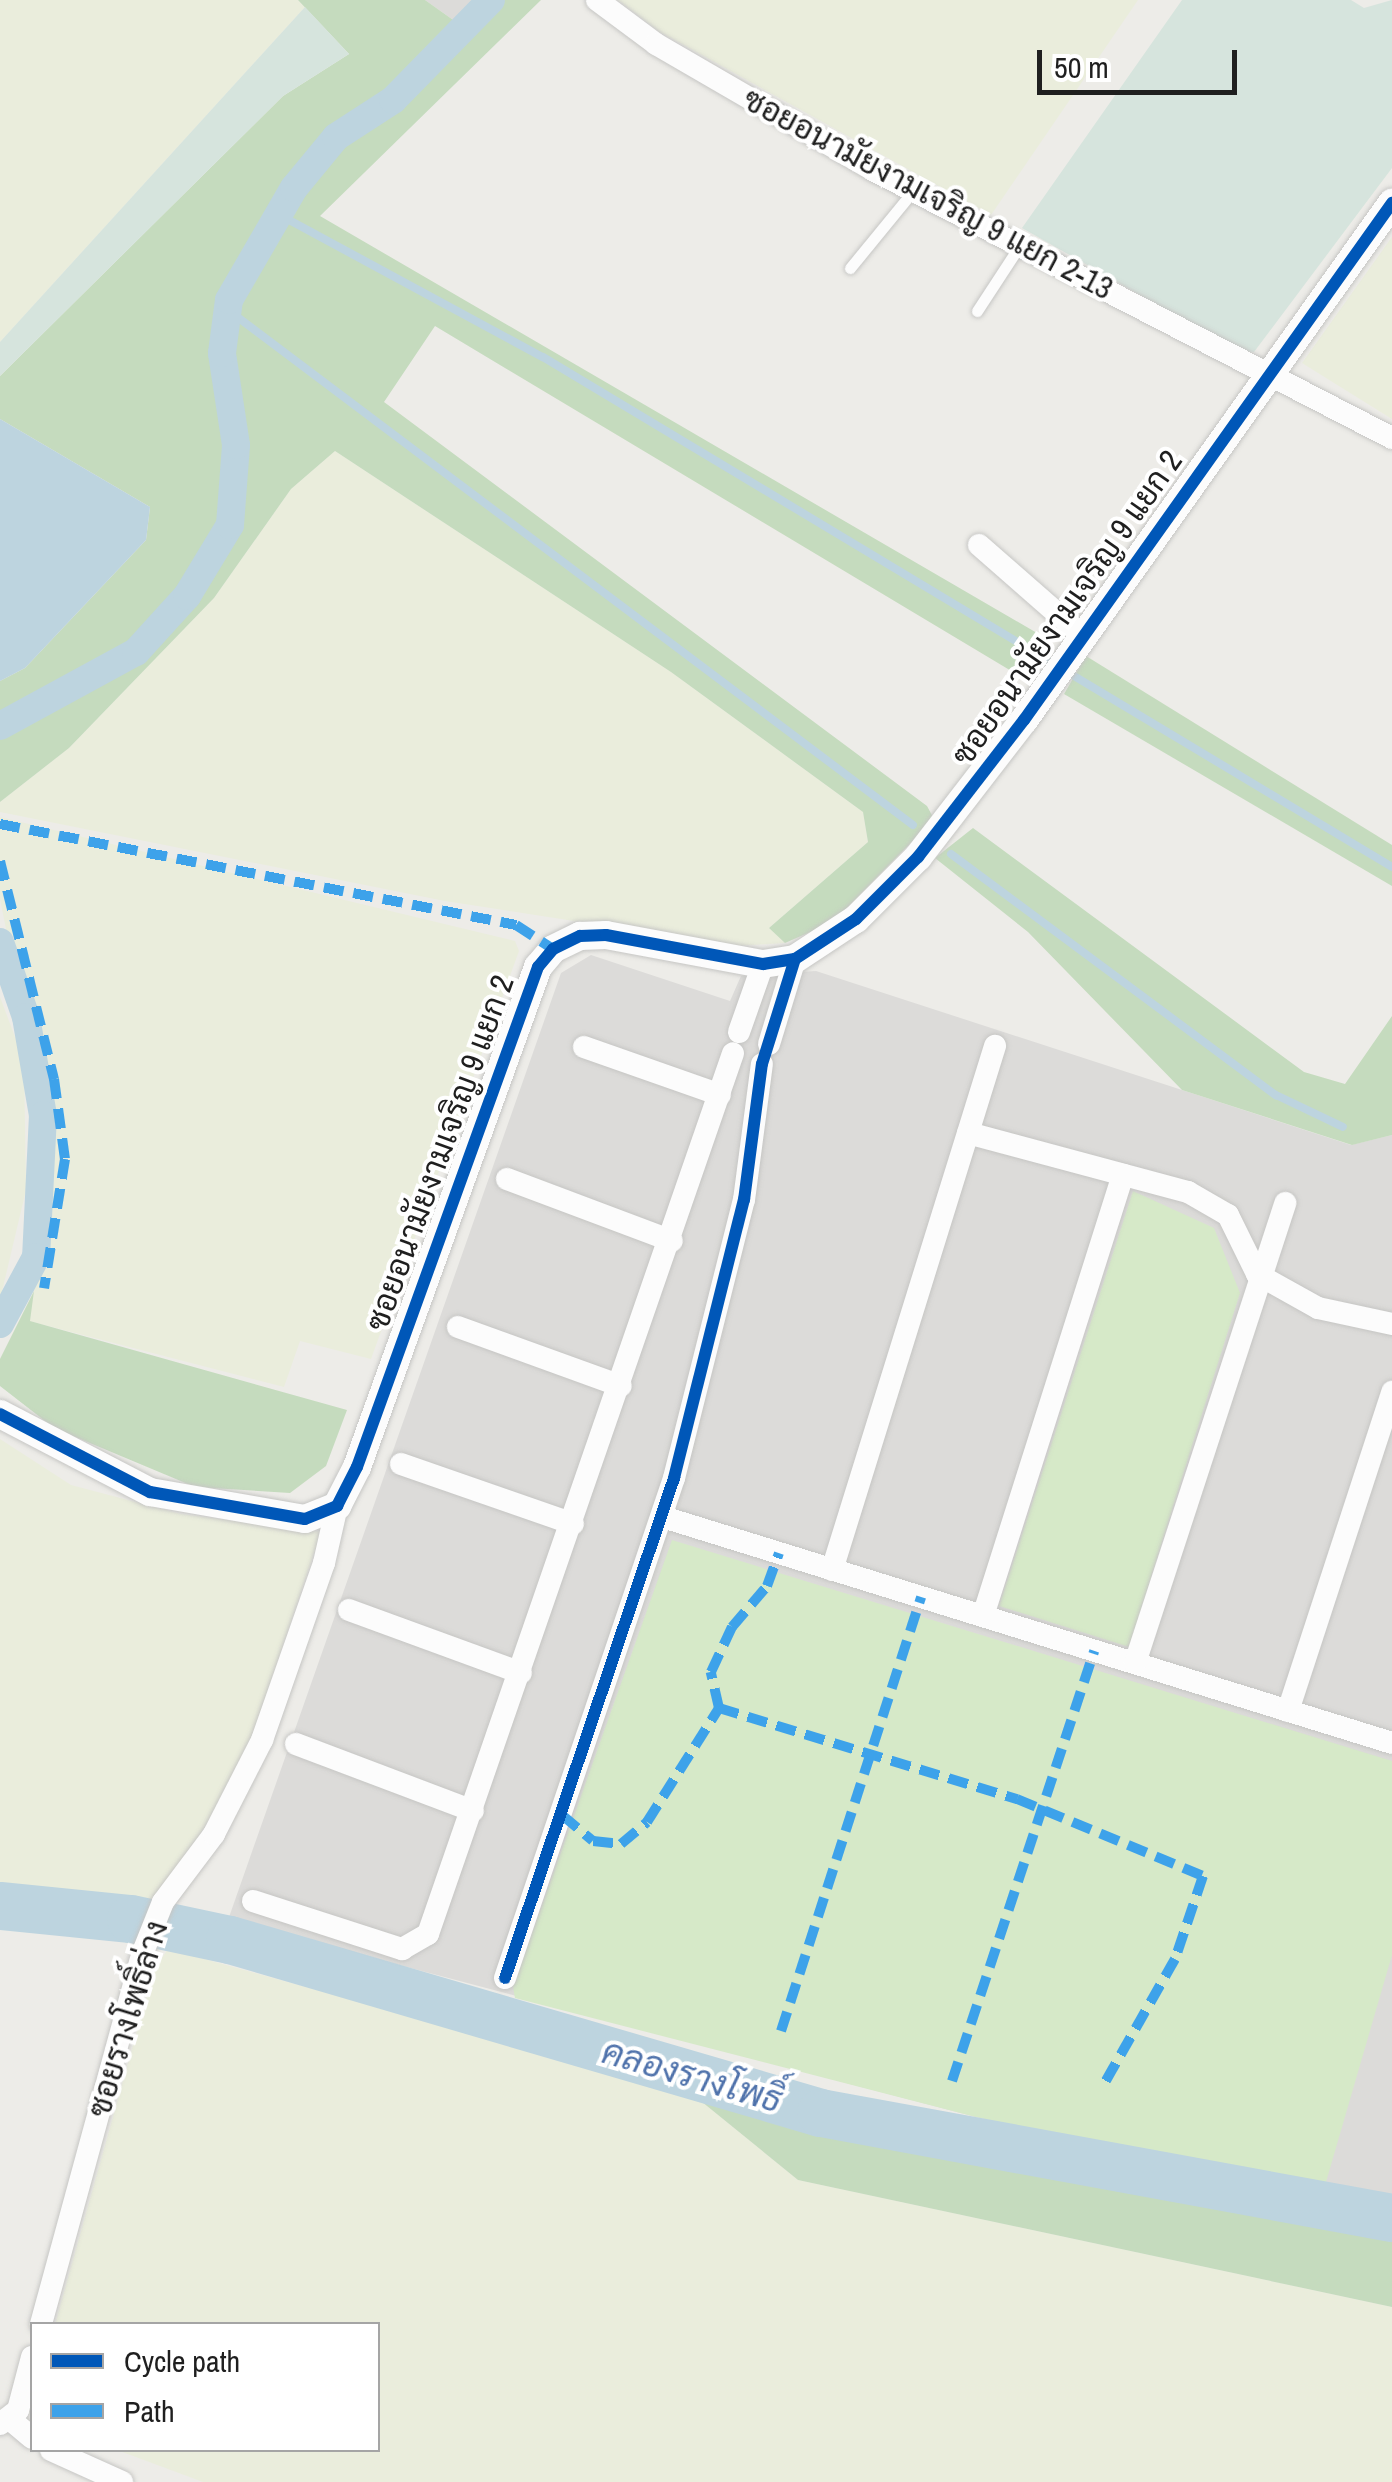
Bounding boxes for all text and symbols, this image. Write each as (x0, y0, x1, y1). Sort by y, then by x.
scale bar (1042, 30, 1242, 92)
text: 50 m (1054, 47, 1109, 87)
street label: ซอยอนามัยงามเจริญ 9 แยก 2-13 (737, 80, 1119, 308)
street label: ซอยอนามัยงามเจริญ 9 แยก 2 (944, 443, 1190, 773)
street label: ซอยอนามัยงามเจริญ 9 แยก 2 (358, 970, 522, 1336)
street label: ซอยรางโพธิ์ล่าง (80, 1916, 176, 2122)
water label: คลองรางโพธิ์ (597, 2030, 787, 2122)
legend (30, 2322, 380, 2452)
text: Cycle path (124, 2341, 240, 2381)
text: Path (124, 2391, 175, 2431)

